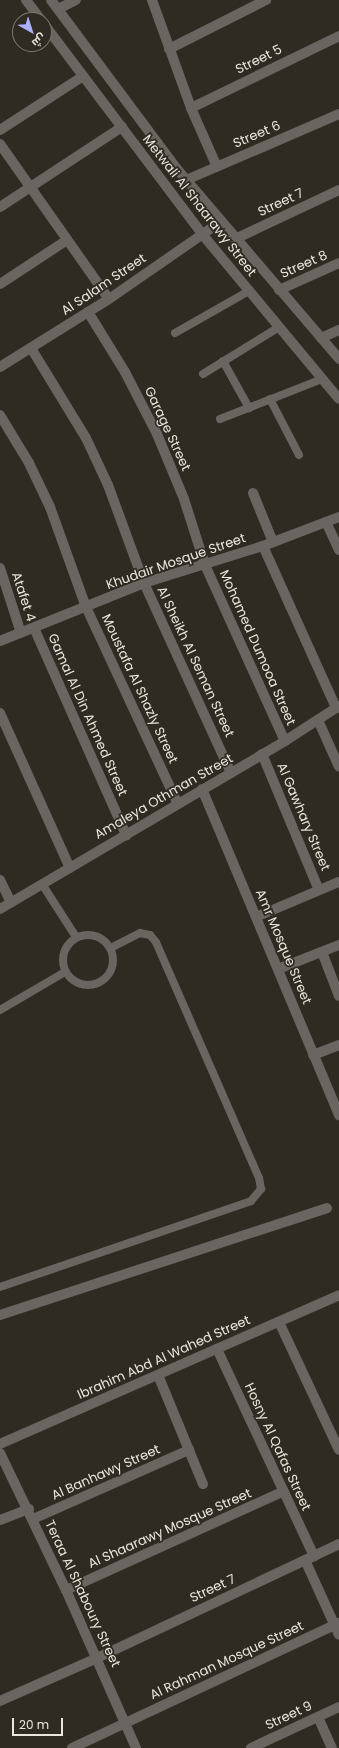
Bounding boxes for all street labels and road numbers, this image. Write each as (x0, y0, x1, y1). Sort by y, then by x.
street label: Street 5 (233, 42, 285, 78)
street label: Street 6 (231, 118, 283, 152)
street label: Metwali Al Shaarawy Street (139, 132, 259, 280)
street label: Street 7 (256, 186, 306, 220)
street label: Street 8 (278, 248, 330, 282)
street label: Al Salam Street (59, 251, 149, 319)
street label: Garage Street (141, 385, 193, 473)
street label: Khudair Mosque Street (104, 531, 248, 593)
street label: Mohamed Dumooa Street (216, 568, 298, 728)
street label: Atafet 4 (8, 570, 38, 624)
street label: Al Sheikh Al Seman Street (153, 584, 237, 740)
street label: Moustafa Al Shazly Street (98, 612, 180, 766)
street label: Gamal Al Din Ahmed Street (44, 631, 130, 799)
street label: Amaleya Othman Street (92, 751, 236, 843)
street label: Al Gawhary Street (273, 761, 333, 873)
street label: Amr Mosque Street (252, 887, 314, 1007)
street label: Ibrahim Abd Al Wahed Street (75, 1313, 253, 1403)
street label: Hosny Al Qafas Street (241, 1381, 313, 1513)
street label: Al Banhawy Street (49, 1442, 163, 1504)
street label: Al Shaarawy Mosque Street (86, 1486, 254, 1572)
street label: Teraa Al Shaboury Street (41, 1518, 123, 1670)
street label: Street 7 (188, 1572, 238, 1606)
street label: Al Rahman Mosque Street (148, 1619, 306, 1703)
street label: Street 9 (263, 1698, 315, 1734)

